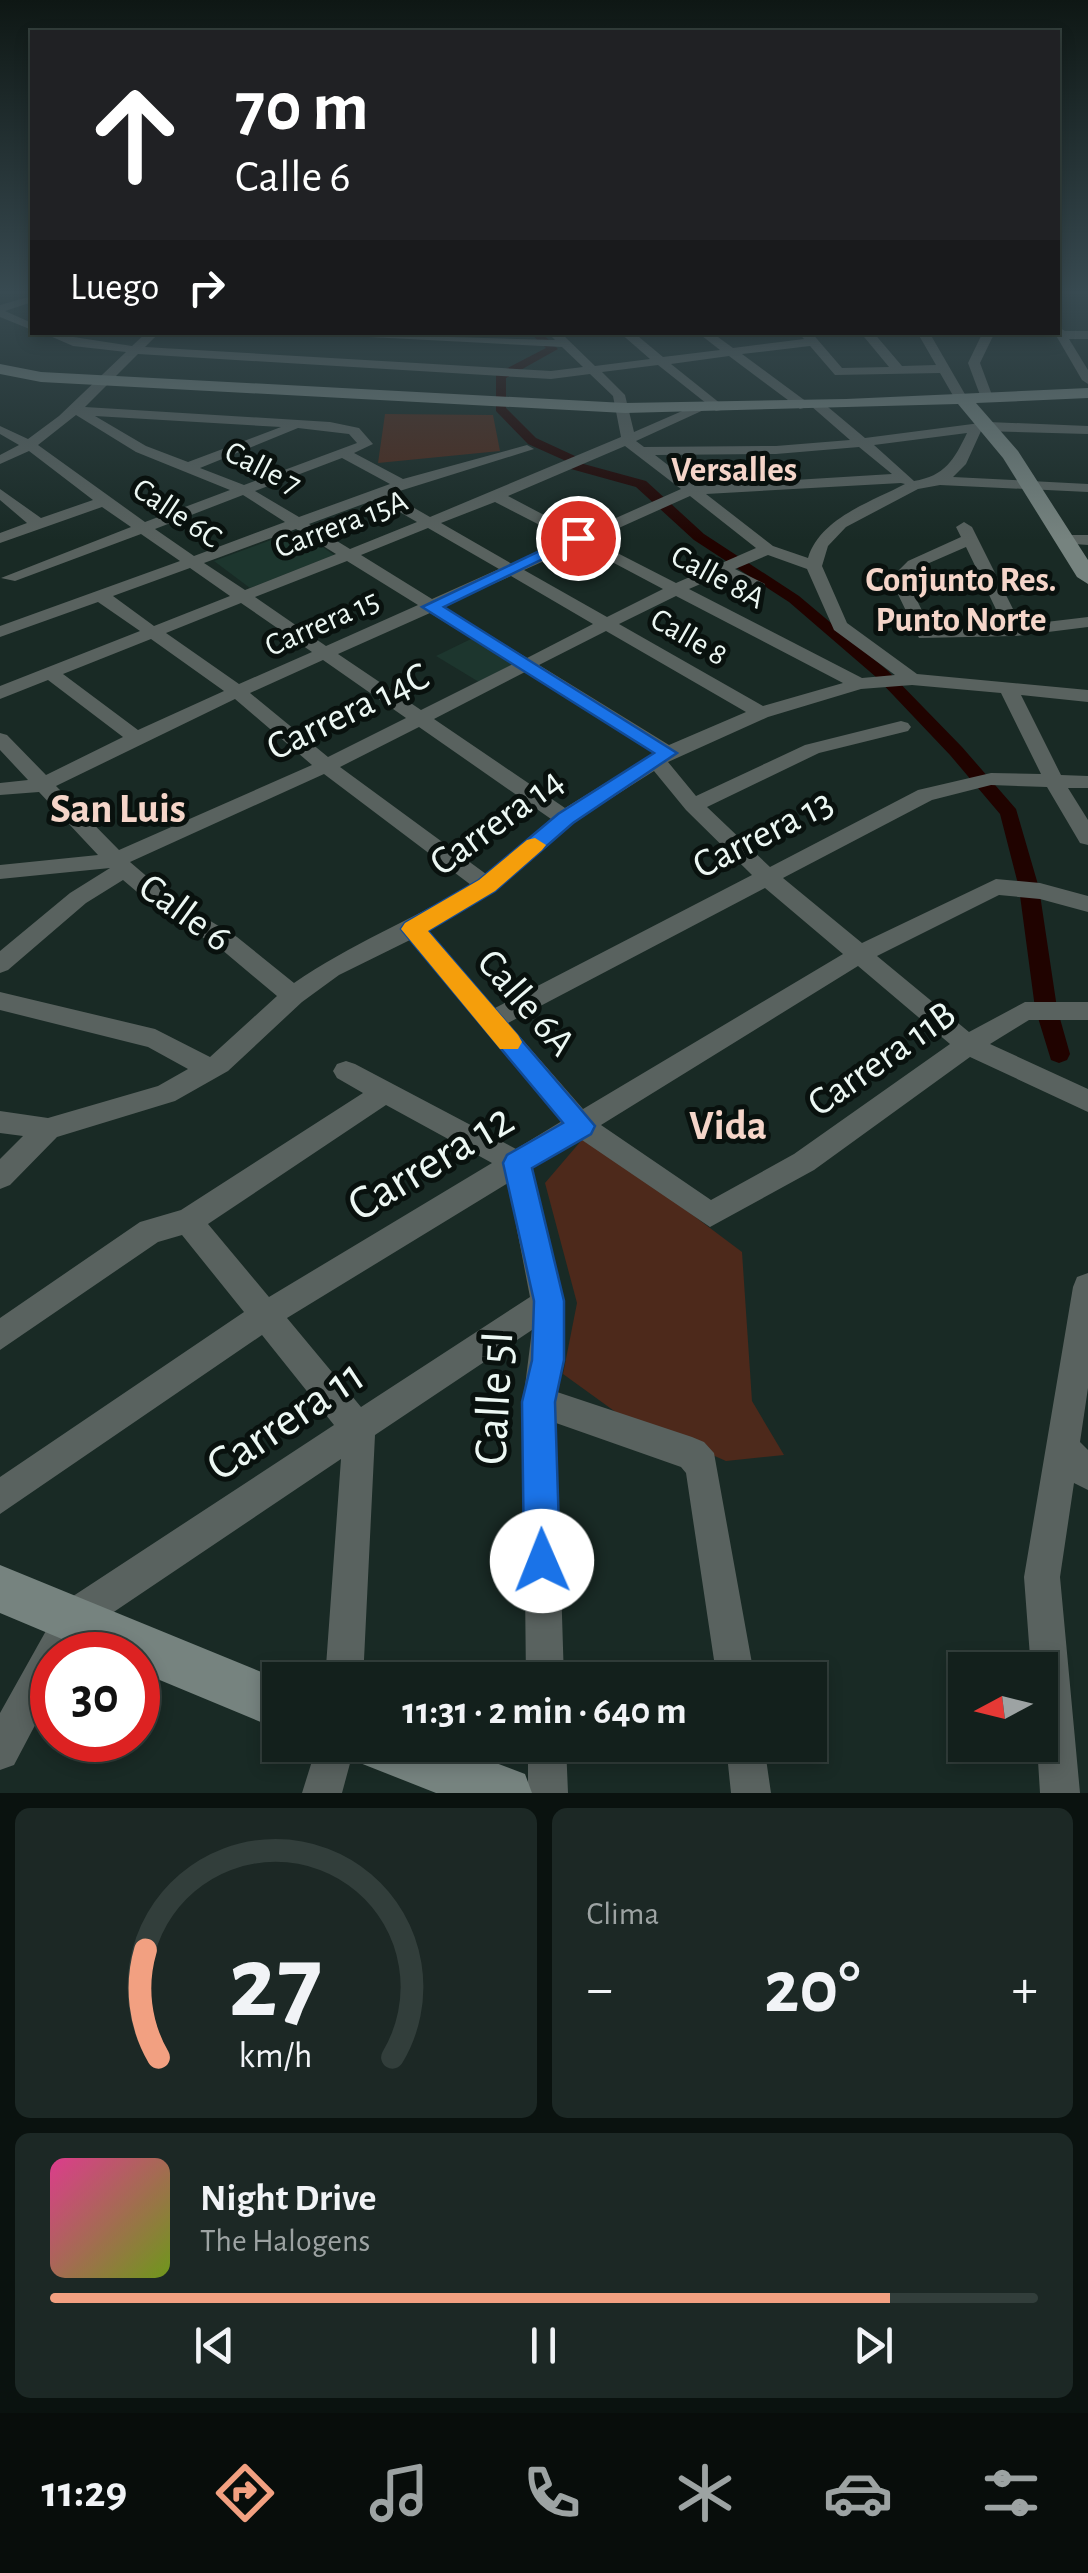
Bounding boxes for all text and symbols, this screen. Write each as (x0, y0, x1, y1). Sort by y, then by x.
icon: ahead (70, 70, 200, 200)
text: 70 m (235, 73, 369, 143)
text: Calle 6 (235, 155, 351, 200)
icon: right (179, 260, 234, 315)
text: Luego (70, 269, 159, 307)
street label: Calle 7 (220, 435, 306, 501)
district label: Versalles (671, 453, 797, 488)
street label: Calle 6C (127, 472, 227, 554)
street label: Carrera 15A (270, 484, 412, 564)
pin (536, 496, 621, 581)
icon: arrive (551, 511, 606, 566)
street label: Calle 8A (666, 539, 770, 615)
district label: Conjunto Res. Punto Norte (866, 563, 1056, 638)
street label: Carrera 15 (260, 584, 384, 662)
street label: Calle 8 (645, 603, 733, 671)
street label: Carrera 14C (261, 656, 435, 768)
street label: Carrera 14 (423, 761, 571, 883)
street label: Carrera 13 (687, 782, 839, 886)
district label: San Luis (50, 788, 186, 830)
street label: Calle 6 (132, 867, 238, 959)
street label: Calle 6A (470, 942, 582, 1064)
street label: Carrera 11B (801, 994, 963, 1124)
street label: Carrera 12 (340, 1095, 522, 1231)
district label: Vida (689, 1105, 767, 1147)
street label: Calle 5I (468, 1330, 522, 1466)
street label: Carrera 11 (199, 1351, 373, 1491)
position arrow (490, 1509, 594, 1613)
speed limit sign: 30 (30, 1632, 160, 1762)
north arrow (948, 1652, 1058, 1762)
map controls (948, 1652, 1058, 1762)
text: 11:31 · 2 min · 640 m (402, 1693, 687, 1731)
text: Clima (587, 1898, 659, 1930)
text: 27 (229, 1932, 323, 2036)
text: 20° (764, 1951, 860, 2026)
text: − (587, 1962, 613, 2017)
text: + (1012, 1962, 1038, 2017)
text: km/h (239, 2038, 313, 2074)
text: Night Drive (200, 2180, 376, 2218)
text: The Halogens (200, 2225, 370, 2257)
icon: previous (187, 2318, 242, 2373)
icon: pause (516, 2318, 571, 2373)
icon: next (846, 2318, 901, 2373)
icon: directions (210, 2458, 280, 2528)
icon: music (364, 2458, 434, 2528)
icon: phone (517, 2458, 587, 2528)
icon: climate (670, 2458, 740, 2528)
icon: car (823, 2458, 893, 2528)
icon: filters (976, 2458, 1046, 2528)
text: 11:29 (42, 2470, 127, 2515)

